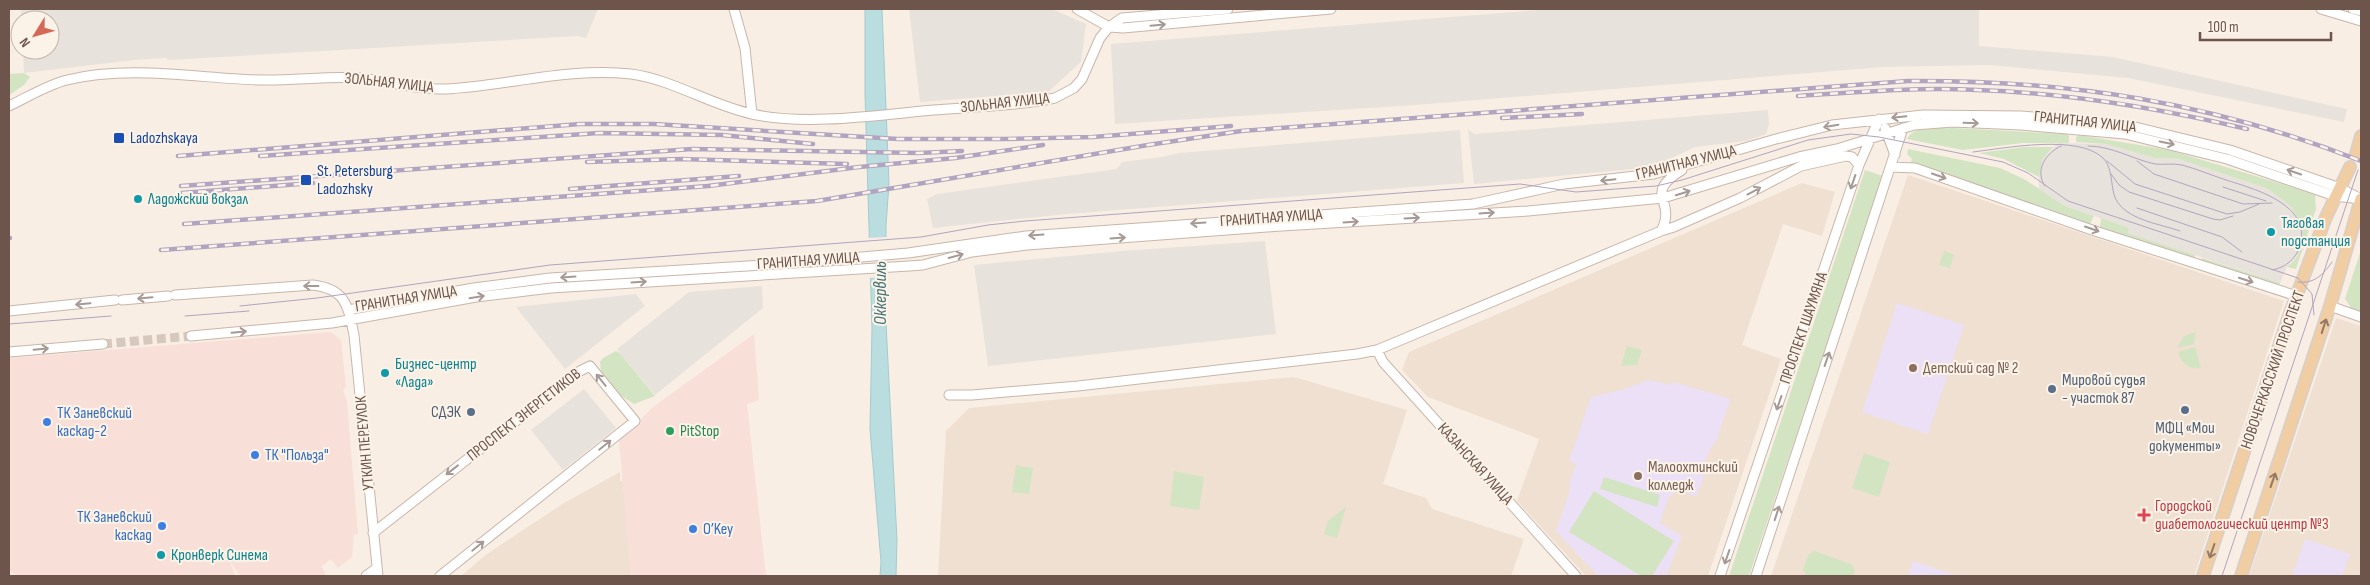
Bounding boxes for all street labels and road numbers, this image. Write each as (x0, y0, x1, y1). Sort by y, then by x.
street label: ЗОЛЬНАЯ УЛИЦА (344, 69, 435, 97)
street label: ЗОЛЬНАЯ УЛИЦА (960, 89, 1051, 117)
street label: ГРАНИТНАЯ УЛИЦА (2033, 107, 2137, 137)
street label: ГРАНИТНАЯ УЛИЦА (1634, 141, 1738, 185)
street label: ГРАНИТНАЯ УЛИЦА (1219, 205, 1323, 231)
street label: ГРАНИТНАЯ УЛИЦА (756, 248, 860, 274)
street label: ПРОСПЕКТ ШАУМЯНА (1776, 269, 1832, 386)
street label: ГРАНИТНАЯ УЛИЦА (354, 282, 458, 316)
street label: НОВОЧЕРКАССКИЙ ПРОСПЕКТ (2237, 288, 2309, 452)
street label: ПРОСПЕКТ ЭНЕРГЕТИКОВ (463, 365, 585, 465)
street label: УТКИН ПЕРЕУЛОК (351, 394, 379, 491)
street label: КАЗАНСКАЯ УЛИЦА (1433, 419, 1517, 509)

